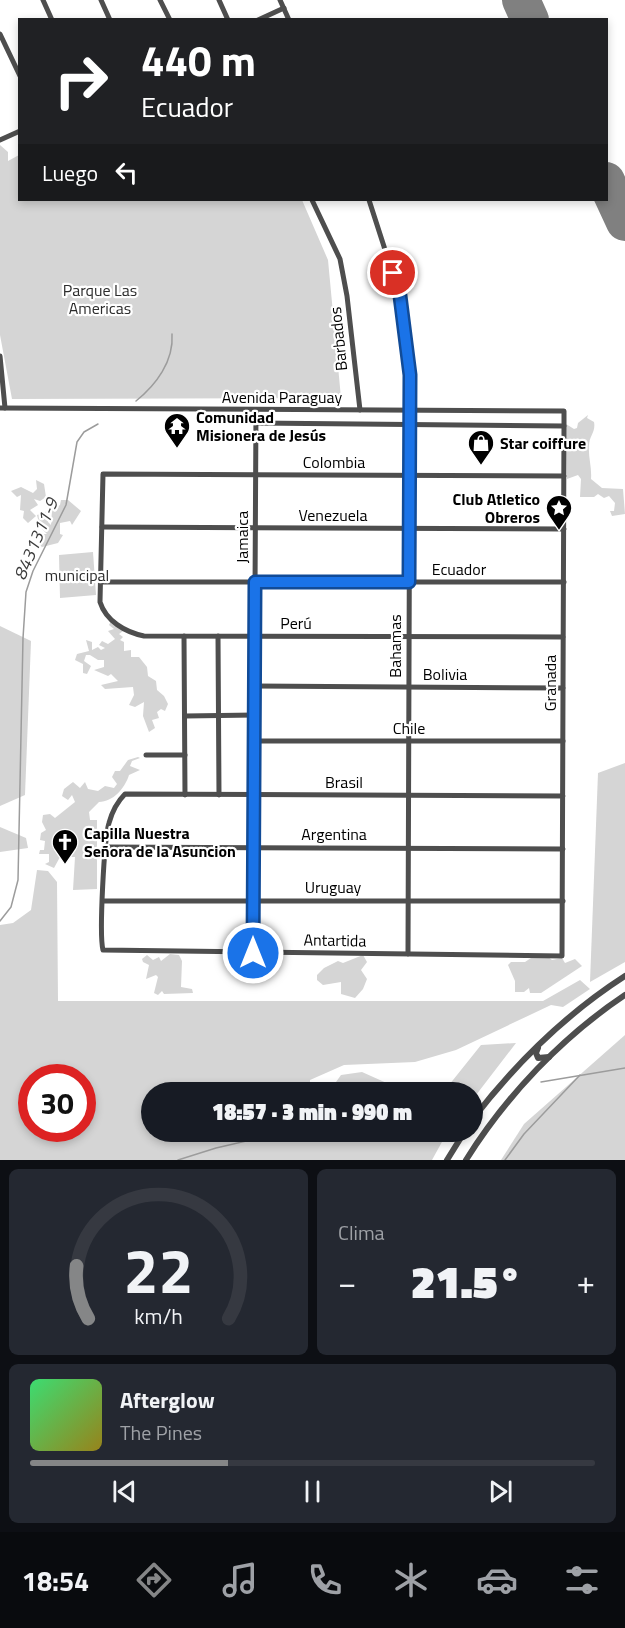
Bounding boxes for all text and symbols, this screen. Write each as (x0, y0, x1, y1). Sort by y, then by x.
text: 440 m (141, 28, 256, 92)
icon: right (42, 42, 120, 120)
text: Ecuador (141, 86, 233, 127)
text: Luego (42, 156, 98, 190)
icon: left (110, 156, 143, 189)
pin (367, 247, 418, 298)
icon: arrive (376, 256, 409, 289)
park label: Parque Las Americas (63, 278, 137, 320)
street label: Barbados (323, 306, 353, 372)
street label: Avenida Paraguay (222, 385, 342, 409)
place label: Comunidad Misionera de Jesús (196, 405, 326, 447)
temple icon: Comunidad Misionera de Jesús (162, 411, 192, 449)
shop icon: Star coiffure (466, 428, 496, 466)
place label: Star coiffure (500, 431, 586, 455)
street label: Colombia (303, 450, 365, 474)
place label: Club Atletico Obreros (453, 487, 540, 529)
water label: 8431311-9 (6, 493, 65, 584)
place icon: Club Atletico Obreros (544, 493, 574, 531)
street label: Venezuela (298, 503, 368, 527)
street label: Jamaica (230, 511, 254, 563)
street label: Ecuador (432, 557, 487, 581)
park label: municipal (45, 563, 109, 587)
street label: Perú (280, 611, 312, 635)
street label: Bahamas (383, 614, 407, 678)
street label: Granada (538, 655, 562, 711)
street label: Bolivia (423, 662, 467, 686)
street label: Chile (393, 716, 425, 740)
street label: Brasil (325, 770, 363, 794)
place label: Capilla Nuestra Señora de la Asuncion (84, 821, 236, 863)
street label: Argentina (301, 822, 367, 846)
church icon: Capilla Nuestra Señora de la Asuncion (50, 827, 80, 865)
street label: Uruguay (305, 875, 362, 899)
position arrow (221, 921, 285, 985)
street label: Antartida (303, 927, 367, 953)
speed limit sign: 30 (18, 1064, 96, 1142)
text: 18:57 · 3 min · 990 m (212, 1095, 412, 1129)
text: Clima (338, 1217, 385, 1248)
text: 22 (124, 1222, 193, 1317)
text: 21.5° (411, 1247, 522, 1315)
text: − (338, 1257, 356, 1307)
text: + (577, 1257, 595, 1307)
text: km/h (134, 1300, 183, 1332)
text: Afterglow (120, 1383, 215, 1417)
text: The Pines (120, 1417, 202, 1448)
icon: previous (108, 1475, 141, 1508)
icon: pause (296, 1475, 329, 1508)
icon: next (484, 1475, 517, 1508)
icon: directions (133, 1559, 175, 1601)
icon: music (219, 1559, 261, 1601)
icon: phone (304, 1559, 346, 1601)
icon: climate (390, 1559, 432, 1601)
icon: car (476, 1559, 518, 1601)
icon: filters (561, 1559, 603, 1601)
text: 18:54 (22, 1560, 89, 1601)

